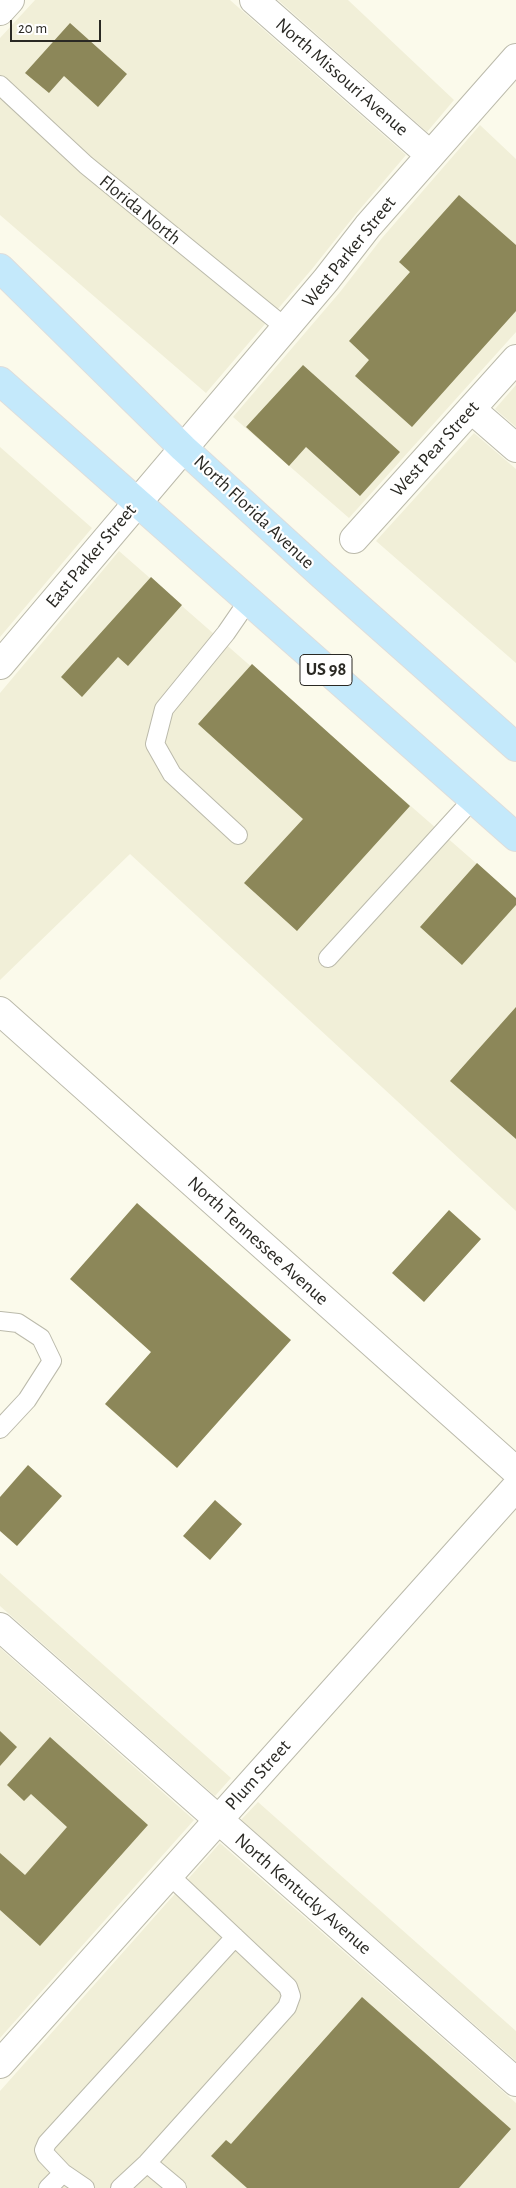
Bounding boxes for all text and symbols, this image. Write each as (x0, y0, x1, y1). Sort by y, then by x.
scale bar (12, 10, 104, 42)
street label: North Missouri Avenue (271, 13, 413, 141)
text: 20 m (18, 21, 47, 36)
street label: Florida North (95, 170, 185, 250)
street label: West Parker Street (297, 192, 401, 312)
street label: West Pear Street (386, 396, 484, 502)
street label: North Florida Avenue (189, 450, 319, 574)
street label: East Parker Street (41, 499, 141, 613)
road number: US 98 (300, 654, 352, 686)
street label: North Tennessee Avenue (183, 1172, 333, 1310)
street label: Plum Street (220, 1735, 296, 1815)
street label: North Kentucky Avenue (230, 1828, 376, 1960)

